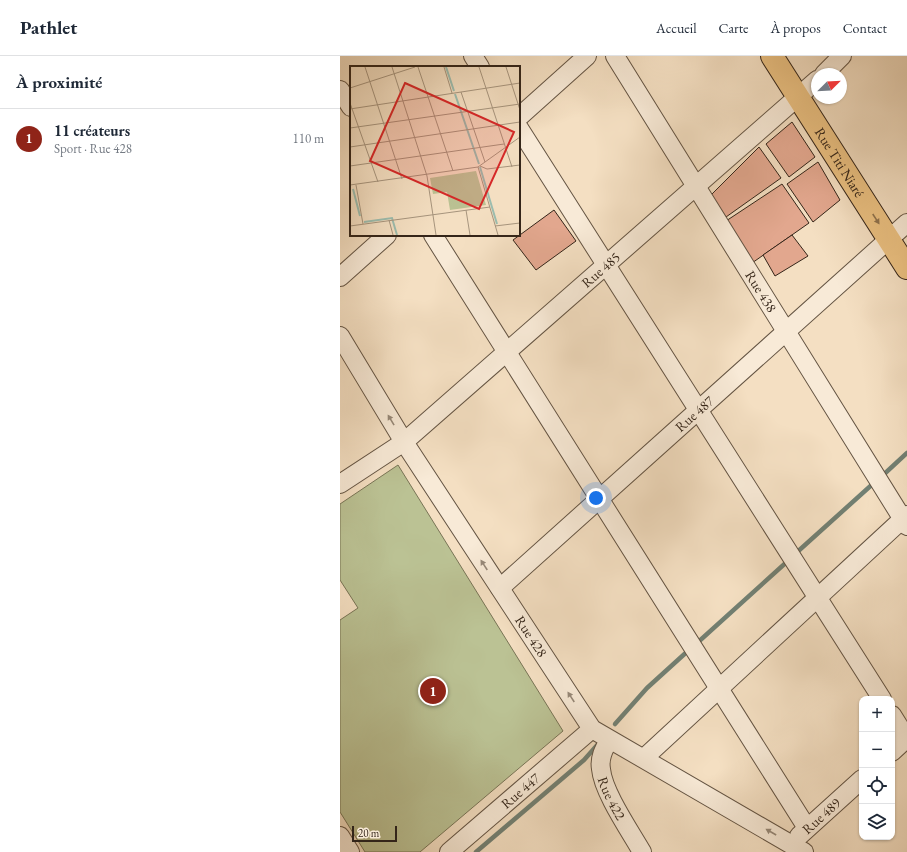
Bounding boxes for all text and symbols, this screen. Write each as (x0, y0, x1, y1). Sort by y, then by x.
text: Pathlet (20, 15, 77, 40)
text: Accueil (656, 19, 697, 37)
text: Carte (719, 19, 749, 37)
text: À propos (771, 19, 821, 37)
text: Contact (843, 19, 887, 37)
inset map (350, 66, 520, 236)
north arrow (811, 68, 847, 104)
text: À proximité (16, 71, 102, 93)
text: 11 créateurs (54, 121, 130, 140)
street label: Rue Titi Niaré (811, 124, 869, 201)
text: 1 (26, 130, 32, 147)
text: 110 m (293, 130, 324, 147)
text: Sport · Rue 428 (54, 140, 132, 157)
one-way arrow (872, 213, 879, 225)
street label: Rue 485 (577, 248, 624, 292)
street label: Rue 438 (741, 267, 781, 316)
street label: Rue 487 (671, 392, 718, 436)
one-way arrow (387, 415, 395, 425)
your location (586, 488, 606, 508)
one-way arrow (481, 559, 488, 570)
street label: Rue 428 (511, 612, 551, 661)
pin: 1 (420, 676, 446, 706)
one-way arrow (567, 692, 575, 702)
map controls (859, 696, 895, 840)
button: + (859, 696, 895, 732)
button: − (859, 732, 895, 768)
button: locate (859, 768, 895, 804)
street label: Rue 447 (497, 769, 544, 812)
street label: Rue 422 (594, 774, 630, 823)
street label: Rue 489 (798, 794, 844, 838)
button: layers (859, 804, 895, 840)
scale bar (352, 824, 397, 843)
text: 20 m (358, 826, 379, 840)
one-way arrow (765, 829, 777, 836)

